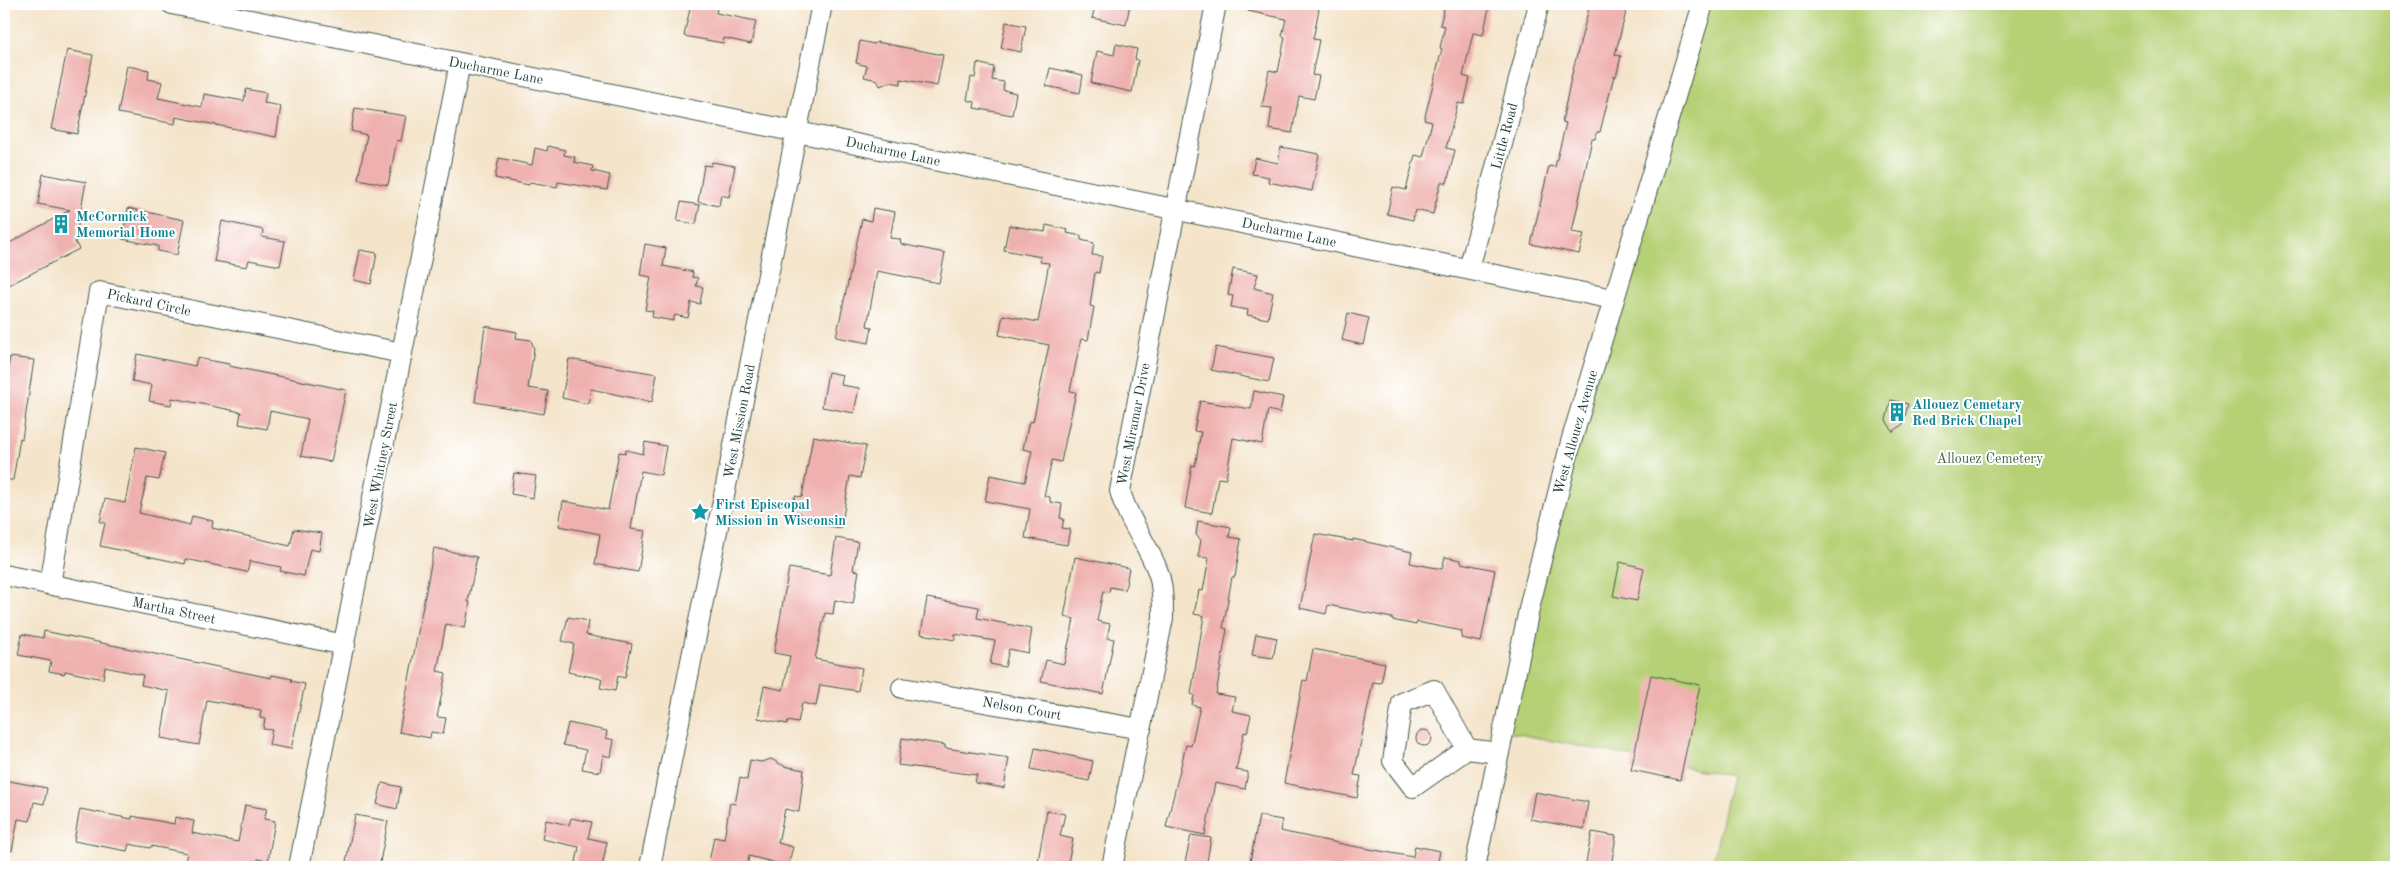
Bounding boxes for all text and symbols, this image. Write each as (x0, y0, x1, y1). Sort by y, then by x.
street label: Ducharme Lane (447, 55, 545, 87)
street label: Little Road (1489, 101, 1521, 171)
street label: Ducharme Lane (844, 135, 941, 169)
place label: McCormick Memorial Home (76, 210, 175, 240)
building icon: McCormick Memorial Home (50, 213, 72, 235)
street label: Ducharme Lane (1240, 216, 1337, 250)
street label: Pickard Circle (105, 287, 192, 319)
street label: West Miramar Drive (1115, 362, 1153, 487)
street label: West Mission Road (722, 363, 758, 479)
street label: West Allouez Avenue (1552, 369, 1600, 496)
place label: Allouez Cemetary Red Brick Chapel (1912, 398, 2022, 428)
street label: West Whitney Street (362, 401, 400, 530)
building icon: Allouez Cemetary Red Brick Chapel (1886, 401, 1908, 423)
park label: Allouez Cemetery (1936, 452, 2044, 466)
place label: First Episcopal Mission in Wisconsin (715, 498, 846, 528)
place icon: First Episcopal Mission in Wisconsin (689, 501, 711, 523)
street label: Martha Street (131, 595, 217, 627)
street label: Nelson Court (981, 695, 1062, 723)

